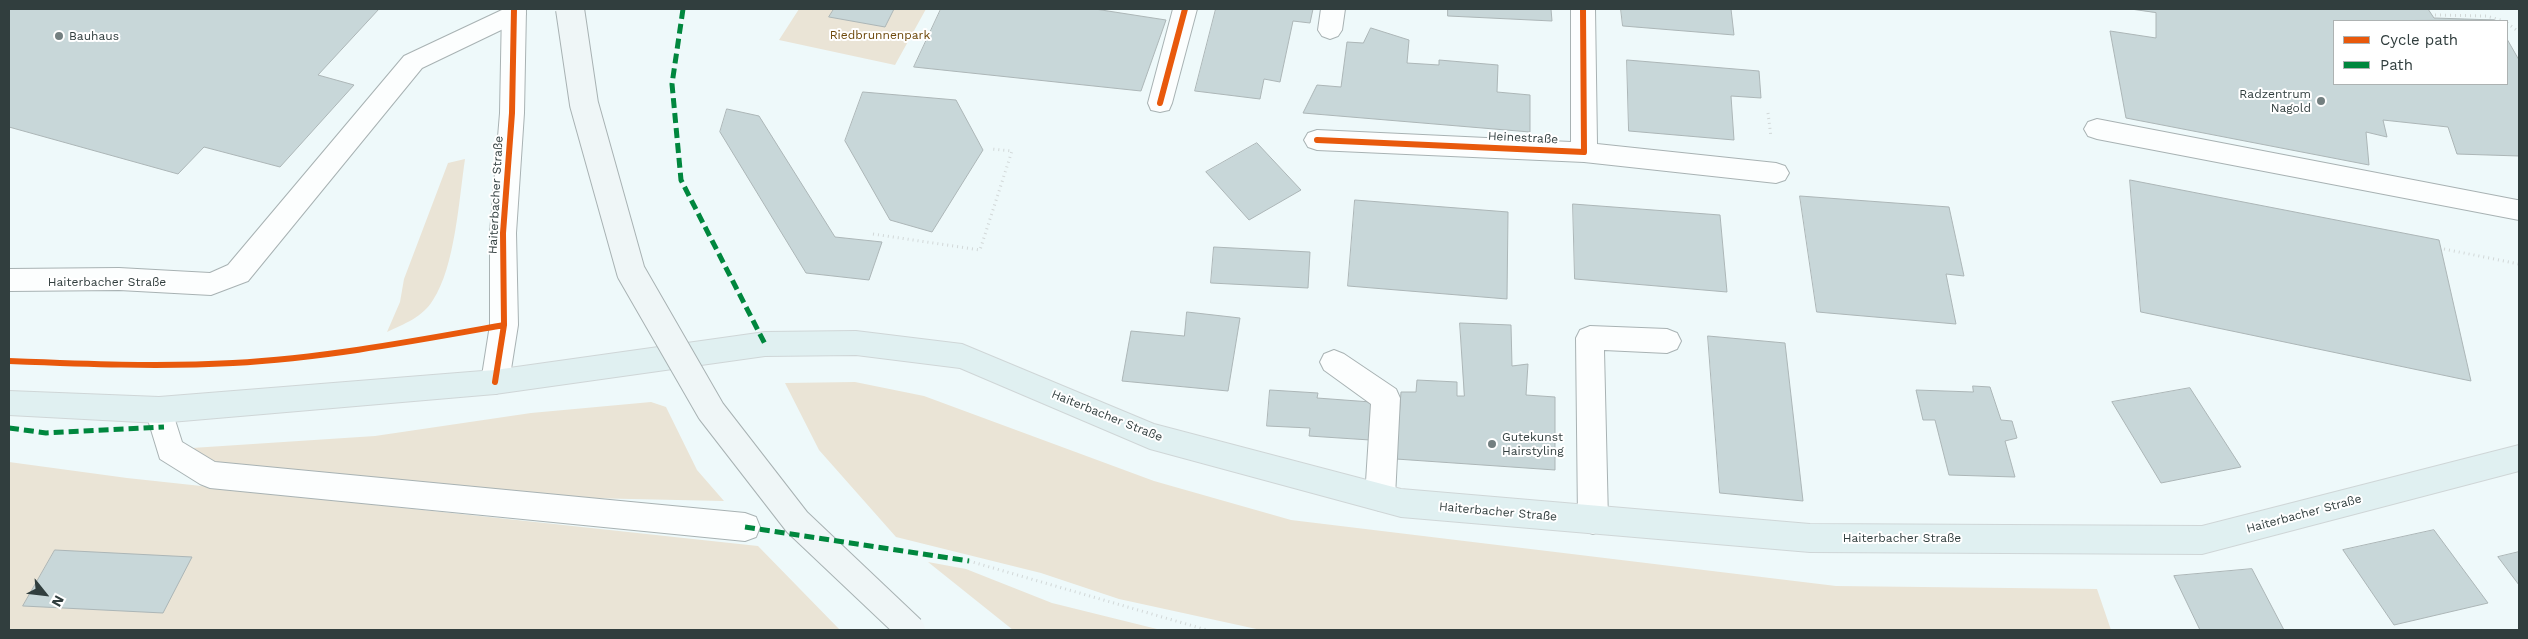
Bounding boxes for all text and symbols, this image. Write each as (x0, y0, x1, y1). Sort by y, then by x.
legend (2333, 20, 2508, 85)
park label: Riedbrunnenpark (830, 28, 930, 42)
place label: Bauhaus (69, 29, 119, 43)
marker: Bauhaus (53, 30, 65, 42)
text: Cycle path (2380, 31, 2458, 49)
text: Path (2380, 56, 2413, 74)
place label: Radzentrum Nagold (2239, 87, 2311, 115)
marker: Radzentrum Nagold (2315, 95, 2327, 107)
street label: Heinestraße (1487, 129, 1559, 147)
street label: Haiterbacher Straße (486, 135, 506, 255)
street label: Haiterbacher Straße (48, 275, 166, 289)
street label: Haiterbacher Straße (1049, 387, 1165, 445)
place label: Gutekunst Hairstyling (1502, 430, 1564, 458)
marker: Gutekunst Hairstyling (1486, 438, 1498, 450)
street label: Haiterbacher Straße (2245, 492, 2363, 536)
street label: Haiterbacher Straße (1438, 500, 1558, 524)
street label: Haiterbacher Straße (1843, 531, 1961, 545)
north arrow (20, 569, 70, 619)
text: N (49, 593, 68, 610)

